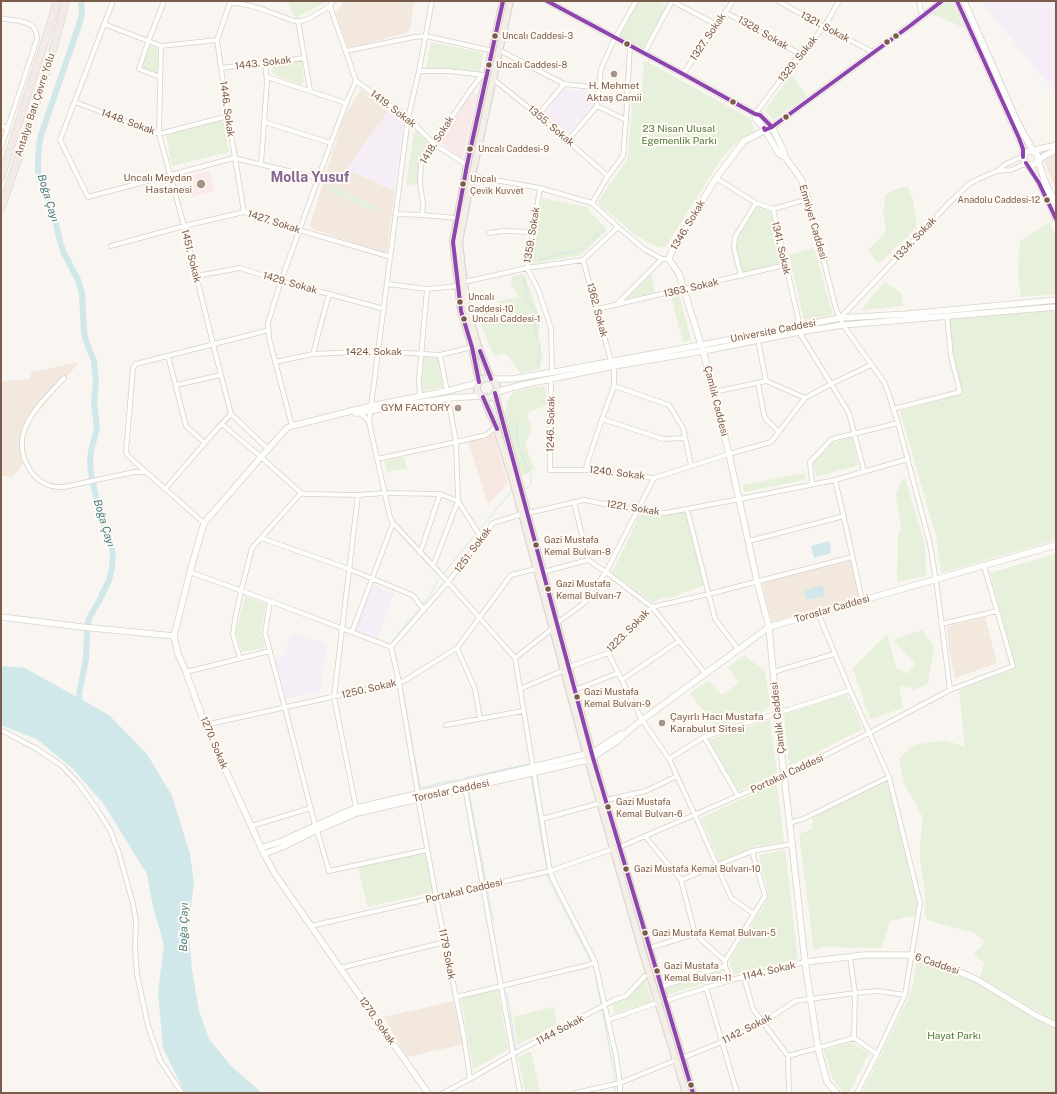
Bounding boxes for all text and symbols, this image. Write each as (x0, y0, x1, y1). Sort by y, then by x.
street label: 1321. Sokak (798, 9, 852, 45)
street label: 1327. Sokak (688, 11, 728, 63)
street label: 1328. Sokak (736, 14, 790, 52)
marker: Uncalı Caddesi-3 (490, 31, 500, 41)
place label: Uncalı Caddesi-3 (502, 31, 573, 41)
unlabelled marker (891, 31, 901, 41)
street label: 1329. Sokak (776, 33, 820, 85)
unlabelled marker (882, 37, 892, 47)
unlabelled marker (622, 39, 632, 49)
street label: Antalya Batı Çevre Yolu (13, 52, 57, 158)
street label: 1443. Sokak (234, 54, 292, 72)
marker: Uncalı Caddesi-8 (484, 60, 494, 70)
place label: Uncalı Caddesi-8 (496, 60, 567, 70)
marker: H. Mehmet Aktaş Camii (609, 69, 619, 79)
street label: 1446. Sokak (217, 80, 237, 138)
place label: H. Mehmet Aktaş Camii (586, 80, 642, 104)
street label: 1419. Sokak (368, 88, 418, 130)
unlabelled marker (728, 97, 738, 107)
street label: 1355. Sokak (525, 103, 577, 149)
street label: 1448. Sokak (99, 107, 157, 137)
unlabelled marker (781, 112, 791, 122)
street label: 1418. Sokak (417, 114, 457, 166)
park label: 23 Nisan Ulusal Egemenlik Parkı (641, 123, 717, 146)
marker: Uncalı Caddesi-9 (465, 144, 475, 154)
place label: Uncalı Caddesi-9 (478, 144, 549, 154)
district label: Molla Yusuf (271, 170, 349, 186)
place label: Uncalı Meydan Hastanesi (124, 172, 192, 196)
water label: Boğa Çayı (34, 173, 62, 223)
place label: Uncalı Çevik Kuvvet (470, 174, 524, 195)
marker: Uncalı Meydan Hastanesi (195, 178, 207, 190)
marker: Uncalı Çevik Kuvvet (458, 179, 468, 189)
street label: Emniyet Caddesi (797, 183, 829, 261)
place label: Anadolu Caddesi-12 (958, 195, 1040, 205)
marker: Anadolu Caddesi-12 (1042, 195, 1052, 205)
street label: 1346. Sokak (668, 198, 708, 252)
street label: 1359. Sokak (522, 206, 542, 264)
street label: 1427. Sokak (246, 208, 302, 236)
street label: 1334. Sokak (891, 214, 939, 264)
street label: 1341. Sokak (769, 220, 793, 276)
street label: 1451. Sokak (179, 228, 203, 284)
street label: 1429. Sokak (261, 269, 319, 297)
street label: 1363. Sokak (662, 276, 720, 300)
street label: 1362. Sokak (584, 281, 610, 339)
place label: Uncalı Caddesi-10 (468, 292, 514, 313)
marker: Uncalı Caddesi-10 (455, 297, 465, 307)
marker: Uncalı Caddesi-1 (459, 314, 469, 324)
place label: Uncalı Caddesi-1 (472, 314, 540, 324)
street label: Universite Caddesi (729, 317, 817, 345)
street label: 1424. Sokak (346, 346, 402, 358)
street label: Çamlık Caddesi (701, 365, 731, 437)
street label: 1246. Sokak (545, 396, 557, 452)
place label: GYM FACTORY (381, 402, 450, 414)
marker: GYM FACTORY (453, 403, 463, 413)
street label: 1240. Sokak (588, 464, 646, 482)
water label: Boğa Çayı (90, 498, 118, 548)
street label: 1221. Sokak (606, 498, 660, 518)
street label: 1251. Sokak (452, 525, 494, 575)
place label: Gazi Mustafa Kemal Bulvarı-8 (544, 535, 611, 556)
marker: Gazi Mustafa Kemal Bulvarı-8 (531, 540, 541, 550)
place label: Gazi Mustafa Kemal Bulvarı-7 (556, 579, 621, 600)
marker: Gazi Mustafa Kemal Bulvarı-7 (543, 584, 553, 594)
street label: Toroslar Caddesi (793, 593, 871, 625)
street label: 1223. Sokak (604, 607, 652, 655)
street label: 1250. Sokak (340, 677, 398, 701)
street label: Çamlık Caddesi (768, 682, 788, 754)
place label: Gazi Mustafa Kemal Bulvarı-9 (584, 687, 651, 708)
marker: Gazi Mustafa Kemal Bulvarı-9 (572, 692, 582, 702)
place label: Çayırlı Hacı Mustafa Karabulut Sitesi (670, 711, 763, 734)
street label: 1270. Sokak (198, 715, 230, 771)
marker: Çayırlı Hacı Mustafa Karabulut Sitesi (657, 718, 667, 728)
street label: Portakal Caddesi (749, 752, 825, 796)
street label: Toroslar Caddesi (412, 777, 490, 805)
place label: Gazi Mustafa Kemal Bulvarı-6 (616, 797, 683, 818)
marker: Gazi Mustafa Kemal Bulvarı-6 (603, 802, 613, 812)
marker: Gazi Mustafa Kemal Bulvarı-10 (621, 864, 631, 874)
place label: Gazi Mustafa Kemal Bulvarı-10 (634, 864, 761, 874)
street label: Portakal Caddesi (424, 876, 504, 906)
water label: Boğa Çayı (177, 902, 191, 952)
street label: 1179 Sokak (436, 928, 458, 980)
marker: Gazi Mustafa Kemal Bulvarı-5 (640, 928, 650, 938)
place label: Gazi Mustafa Kemal Bulvarı-5 (652, 928, 776, 938)
street label: 6 Caddesi (913, 951, 961, 977)
street label: 1144. Sokak (741, 959, 797, 983)
place label: Gazi Mustafa Kemal Bulvarı-11 (664, 961, 732, 982)
marker: Gazi Mustafa Kemal Bulvarı-11 (652, 966, 662, 976)
street label: 1270. Sokak (356, 995, 398, 1047)
street label: 1142. Sokak (720, 1011, 774, 1047)
street label: 1144 Sokak (534, 1012, 586, 1048)
park label: Hayat Parkı (927, 1030, 981, 1042)
unlabelled marker (686, 1080, 696, 1090)

